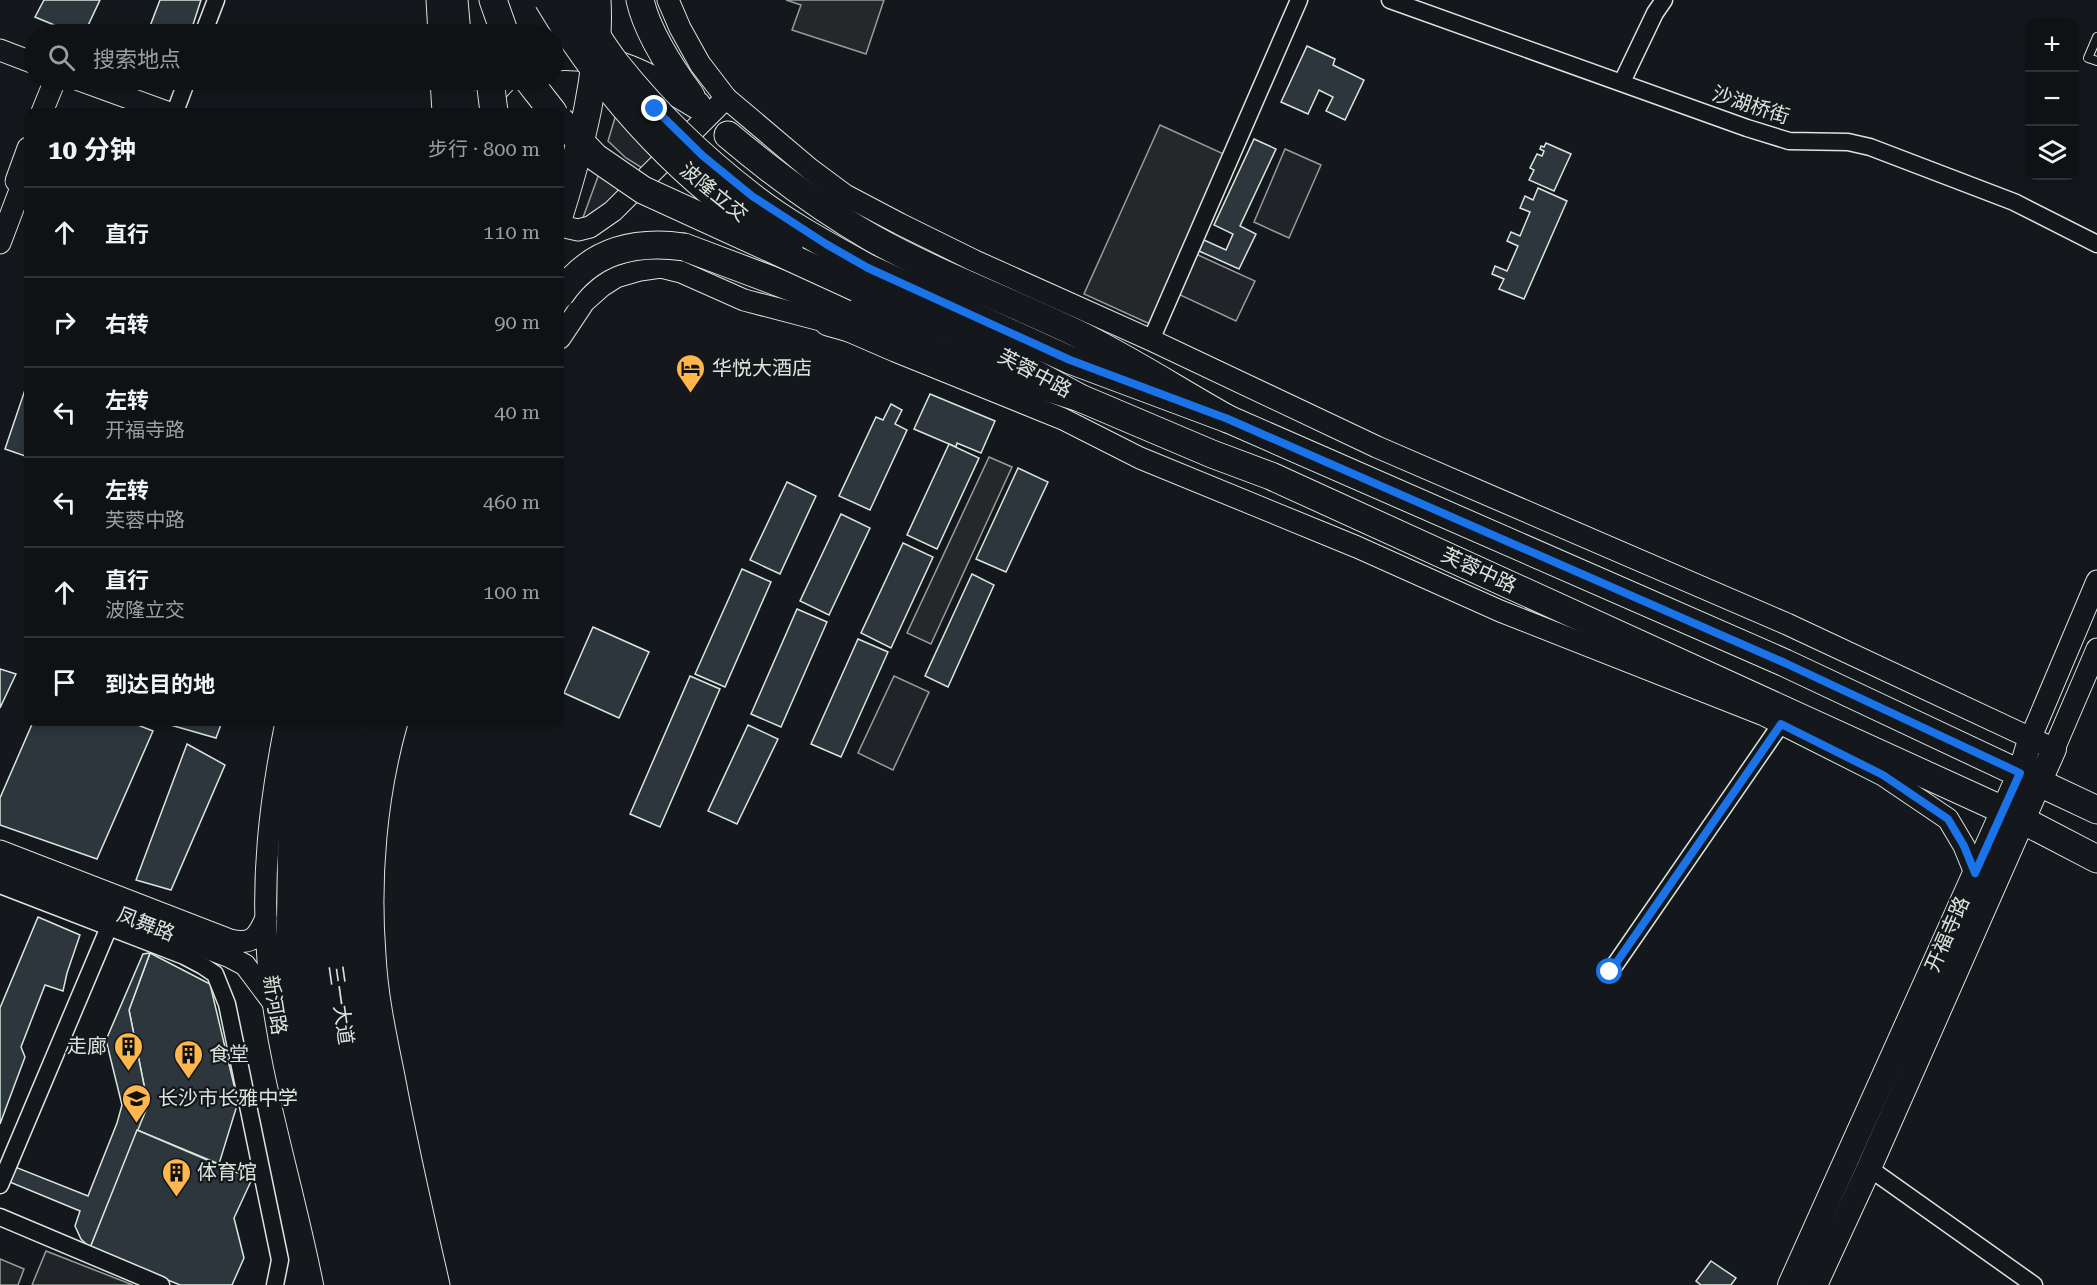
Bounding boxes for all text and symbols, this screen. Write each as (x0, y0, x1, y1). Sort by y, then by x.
map controls (2025, 18, 2079, 180)
button: + (2025, 18, 2079, 72)
search box (24, 24, 564, 90)
icon: search (45, 41, 78, 74)
text: 搜索地点 (93, 47, 181, 72)
button: − (2025, 72, 2079, 126)
street label: 沙湖桥街 (1709, 81, 1793, 129)
route end (641, 95, 667, 121)
button: layers (2025, 126, 2079, 180)
text: 10 分钟 (48, 135, 136, 165)
text: 步行 · 800 m (428, 137, 540, 161)
street label: 波隆立交 (675, 158, 753, 226)
icon: ahead (48, 216, 81, 249)
text: 110 m (483, 220, 540, 244)
text: 直行 (105, 222, 149, 247)
icon: right (48, 306, 81, 339)
text: 90 m (494, 310, 540, 334)
text: 右转 (105, 312, 149, 337)
street label: 芙蓉中路 (994, 344, 1076, 402)
hotel icon: 华悦大酒店 (675, 352, 707, 394)
place label: 华悦大酒店 (712, 356, 812, 380)
text: 左转 (105, 388, 149, 413)
icon: left (48, 396, 81, 429)
text: 40 m (494, 400, 540, 424)
text: 开福寺路 (105, 418, 185, 442)
text: 左转 (105, 478, 149, 503)
icon: left (48, 486, 81, 519)
text: 460 m (483, 490, 540, 514)
text: 芙蓉中路 (105, 508, 185, 532)
street label: 芙蓉中路 (1438, 542, 1520, 598)
text: 直行 (105, 568, 149, 593)
icon: ahead (48, 576, 81, 609)
text: 100 m (483, 580, 540, 604)
text: 波隆立交 (105, 598, 185, 622)
icon: arrive (48, 666, 81, 699)
text: 到达目的地 (105, 672, 215, 697)
street label: 开福寺路 (1920, 893, 1974, 975)
street label: 凤舞路 (114, 902, 178, 946)
route start (1596, 958, 1622, 984)
street label: 三一大道 (324, 964, 358, 1046)
street label: 新河路 (258, 973, 292, 1037)
building icon: 走廊 (112, 1030, 144, 1072)
place label: 走廊 (67, 1034, 107, 1058)
building icon: 食堂 (172, 1038, 204, 1080)
place label: 食堂 (209, 1042, 249, 1066)
school or university icon: 长沙市长雅中学 (121, 1082, 153, 1124)
place label: 长沙市长雅中学 (158, 1086, 298, 1110)
building icon: 体育馆 (160, 1156, 192, 1198)
place label: 体育馆 (197, 1160, 257, 1184)

